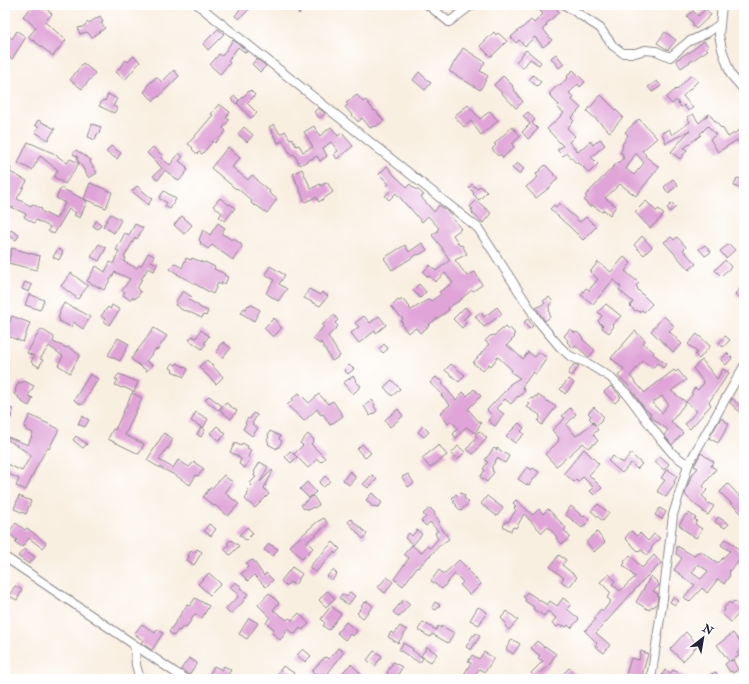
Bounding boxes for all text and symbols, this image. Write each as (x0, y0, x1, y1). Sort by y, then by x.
north arrow (683, 618, 723, 658)
text: N (699, 621, 716, 639)

